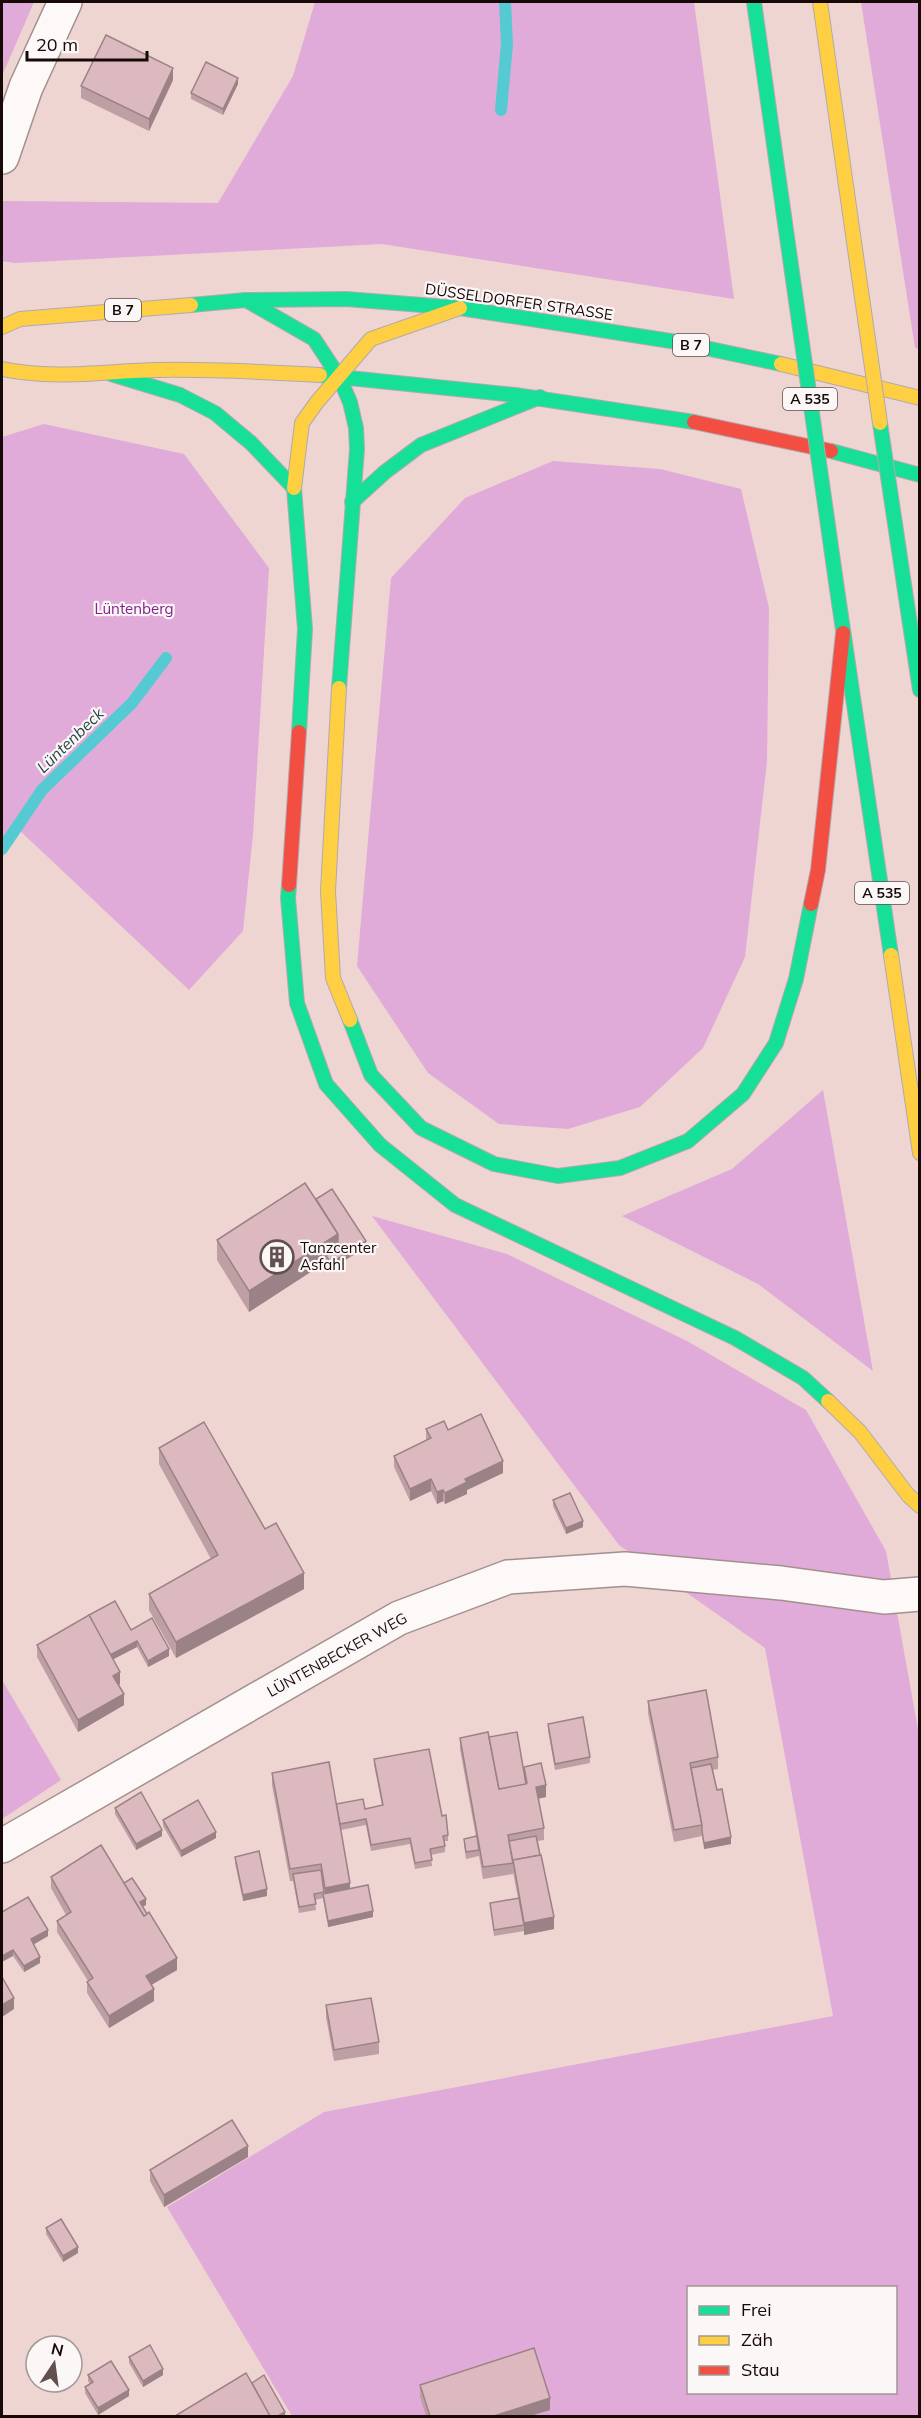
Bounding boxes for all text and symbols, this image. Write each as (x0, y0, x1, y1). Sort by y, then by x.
scale bar (27, 24, 147, 62)
text: 20 m (36, 33, 78, 56)
street label: DÜSSELDORFER STRASSE (424, 279, 614, 324)
road number: B 7 (105, 299, 141, 321)
road number: B 7 (673, 334, 709, 356)
road number: A 535 (783, 388, 837, 410)
park label: Lüntenberg (94, 599, 174, 618)
water label: Lüntenbeck (32, 703, 108, 777)
road number: A 535 (855, 882, 909, 904)
place label: Tanzcenter Asfahl (300, 1238, 377, 1274)
building icon: Tanzcenter Asfahl (259, 1239, 295, 1275)
street label: LÜNTENBECKER WEG (263, 1608, 410, 1701)
legend (687, 2286, 897, 2394)
text: Frei (741, 2298, 771, 2321)
text: Zäh (741, 2328, 773, 2351)
north arrow (24, 2334, 84, 2394)
text: N (49, 2338, 66, 2360)
text: Stau (741, 2358, 780, 2381)

